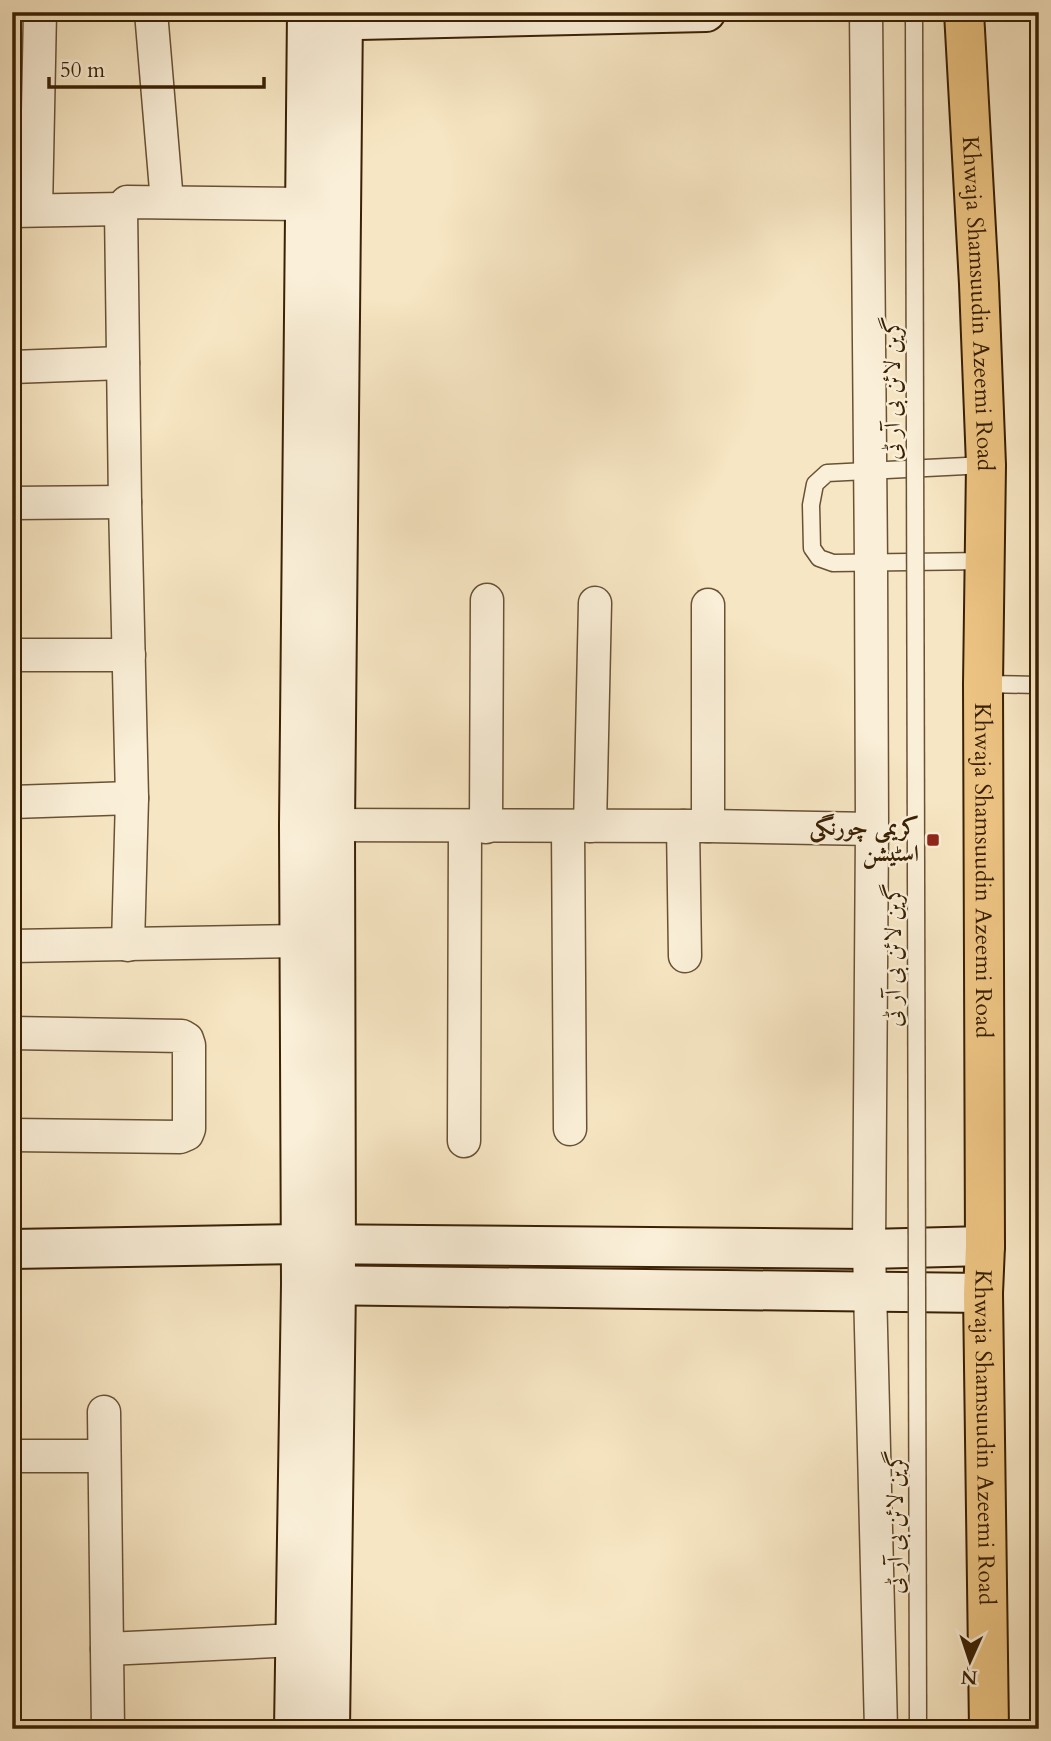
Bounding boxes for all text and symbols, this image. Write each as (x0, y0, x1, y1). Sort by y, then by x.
scale bar (49, 46, 264, 90)
text: 50 m (60, 56, 105, 85)
street label: Khwaja Shamsuudin Azeemi Road (955, 135, 1001, 472)
street label: گرین لائن بی آر ٹی (877, 316, 908, 460)
street label: Khwaja Shamsuudin Azeemi Road (967, 703, 999, 1039)
place label: کریمی چورنگی اسٹیشن (809, 812, 919, 869)
marker: کریمی چورنگی اسٹیشن (925, 832, 941, 848)
street label: گرین لائن بی آر ٹی (878, 883, 909, 1027)
street label: Khwaja Shamsuudin Azeemi Road (967, 1269, 1002, 1606)
street label: گرین لائن بی آر ٹی (880, 1450, 911, 1594)
north arrow (936, 1626, 1006, 1696)
text: N (960, 1664, 978, 1690)

